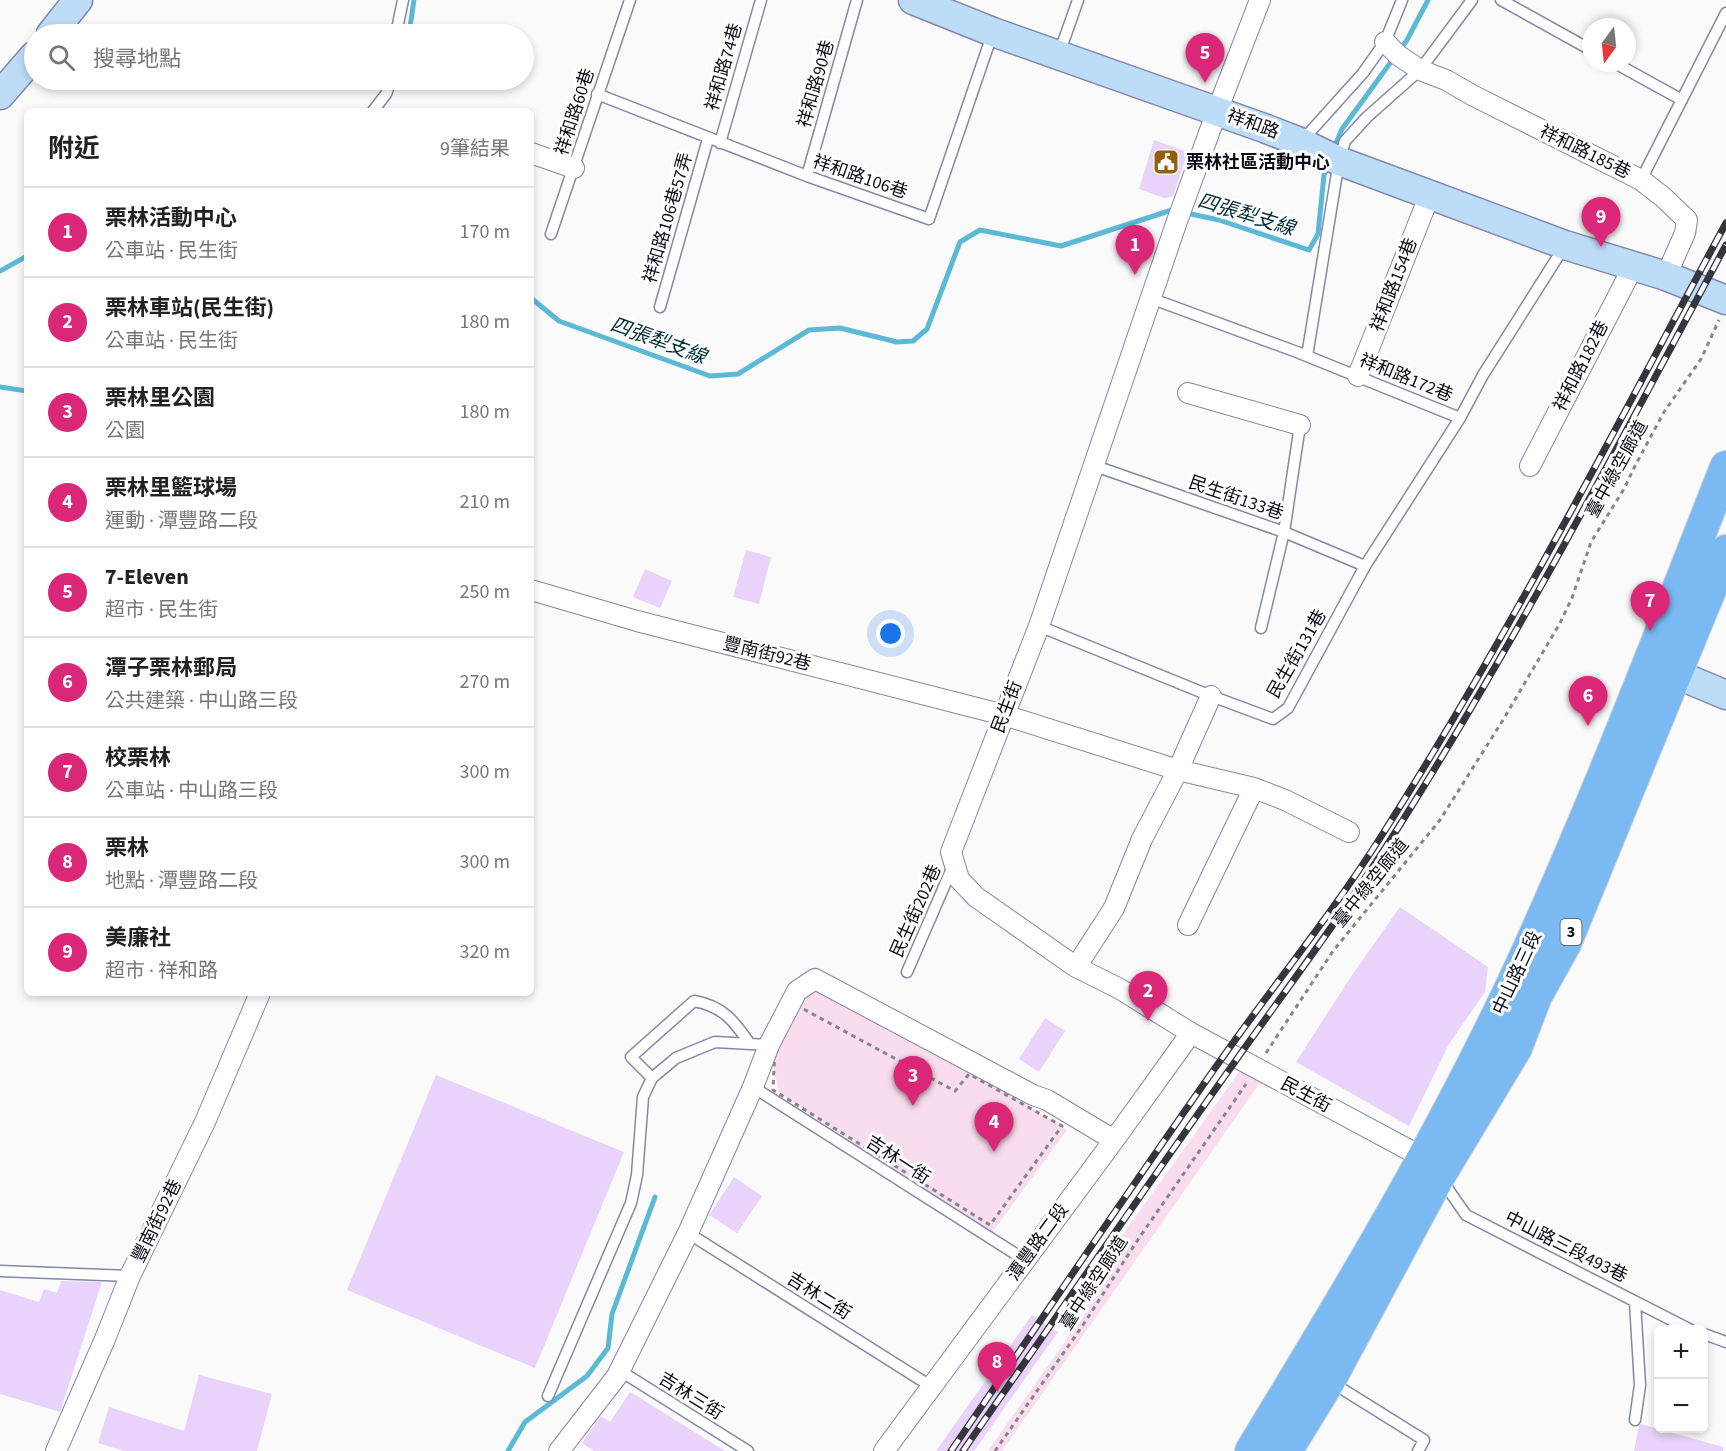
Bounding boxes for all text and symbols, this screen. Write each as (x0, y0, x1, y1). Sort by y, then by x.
north arrow (1582, 18, 1636, 72)
street label: 祥和路74巷 (700, 20, 748, 114)
search box (24, 24, 534, 90)
pin: 5 (1186, 34, 1224, 83)
street label: 祥和路90巷 (792, 37, 840, 131)
icon: search (45, 41, 78, 74)
text: 搜尋地點 (93, 43, 181, 75)
street label: 祥和路60巷 (549, 65, 601, 159)
street label: 祥和路 (1223, 103, 1283, 145)
street label: 祥和路185巷 (1535, 119, 1635, 185)
text: 附近 (48, 130, 100, 167)
text: 9筆結果 (440, 135, 510, 163)
public building icon: 栗林社區活動中心 (1151, 147, 1181, 177)
street label: 祥和路106巷 (809, 149, 911, 205)
street label: 祥和路106巷57弄 (637, 150, 699, 286)
place label: 栗林社區活動中心 (1186, 150, 1330, 175)
water label: 四張犁支線 (1194, 187, 1300, 244)
pin: 9 (1582, 198, 1620, 247)
text: 栗林活動中心 (105, 202, 237, 234)
text: 1 (62, 218, 73, 246)
text: 170 m (460, 218, 510, 246)
pin: 1 (1116, 226, 1154, 275)
street label: 祥和路154巷 (1365, 234, 1423, 336)
text: 公車站 · 民生街 (105, 237, 238, 265)
text: 栗林車站(民生街) (105, 292, 274, 324)
text: 2 (62, 308, 73, 336)
text: 180 m (460, 308, 510, 336)
water label: 四張犁支線 (606, 311, 712, 372)
street label: 祥和路182巷 (1547, 316, 1615, 416)
text: 公車站 · 民生街 (105, 327, 238, 355)
street label: 祥和路172巷 (1355, 348, 1457, 408)
text: 栗林里公園 (105, 382, 215, 414)
text: 3 (62, 398, 73, 426)
text: 180 m (460, 398, 510, 426)
street label: 臺中綠空廊道 (1580, 416, 1654, 522)
text: 公園 (105, 417, 145, 445)
street label: 民生街133巷 (1185, 470, 1287, 526)
text: 栗林里籃球場 (105, 472, 237, 504)
text: 4 (62, 488, 73, 516)
text: 210 m (460, 488, 510, 516)
text: 運動 · 潭豐路二段 (105, 507, 258, 535)
text: 7-Eleven (105, 561, 189, 593)
text: 5 (62, 578, 73, 606)
text: 250 m (460, 578, 510, 606)
pin: 7 (1630, 582, 1670, 631)
text: 超市 · 民生街 (105, 596, 218, 624)
street label: 民生街131巷 (1261, 605, 1333, 703)
your location (876, 619, 905, 648)
street label: 豐南街92巷 (720, 631, 814, 677)
text: 潭子栗林郵局 (105, 652, 237, 684)
text: 6 (62, 668, 73, 696)
text: 270 m (460, 668, 510, 696)
pin: 6 (1568, 676, 1608, 726)
street label: 民生街 (986, 677, 1028, 737)
text: 公共建築 · 中山路三段 (105, 687, 298, 715)
text: 校栗林 (105, 742, 171, 774)
text: 7 (62, 758, 73, 786)
text: 300 m (460, 758, 510, 786)
text: 公車站 · 中山路三段 (105, 777, 278, 805)
text: 栗林 (105, 832, 149, 864)
street label: 臺中綠空廊道 (1327, 833, 1415, 933)
text: 8 (62, 848, 73, 876)
text: 300 m (460, 848, 510, 876)
street label: 民生街202巷 (884, 861, 948, 961)
text: 地點 · 潭豐路二段 (105, 867, 258, 895)
road number: 3 (1560, 919, 1582, 945)
text: 美廉社 (105, 922, 171, 954)
street label: 中山路三段 (1487, 927, 1547, 1019)
text: 9 (62, 938, 73, 966)
text: 320 m (460, 938, 510, 966)
text: 超市 · 祥和路 (105, 957, 218, 985)
pin: 2 (1128, 972, 1168, 1021)
pin: 3 (894, 1056, 932, 1106)
street label: 民生街 (1276, 1071, 1336, 1119)
pin: 4 (974, 1102, 1014, 1152)
street label: 吉林一街 (861, 1130, 935, 1190)
street label: 豐南街92巷 (126, 1175, 188, 1267)
street label: 潭豐路二段 (1001, 1198, 1075, 1286)
street label: 中山路三段493巷 (1500, 1205, 1632, 1289)
street label: 臺中綠空廊道 (1054, 1231, 1134, 1335)
street label: 吉林二街 (782, 1266, 856, 1326)
map controls (1654, 1325, 1708, 1433)
button: + (1654, 1325, 1708, 1379)
pin: 8 (978, 1342, 1016, 1392)
street label: 吉林三街 (654, 1366, 728, 1426)
button: − (1654, 1379, 1708, 1433)

